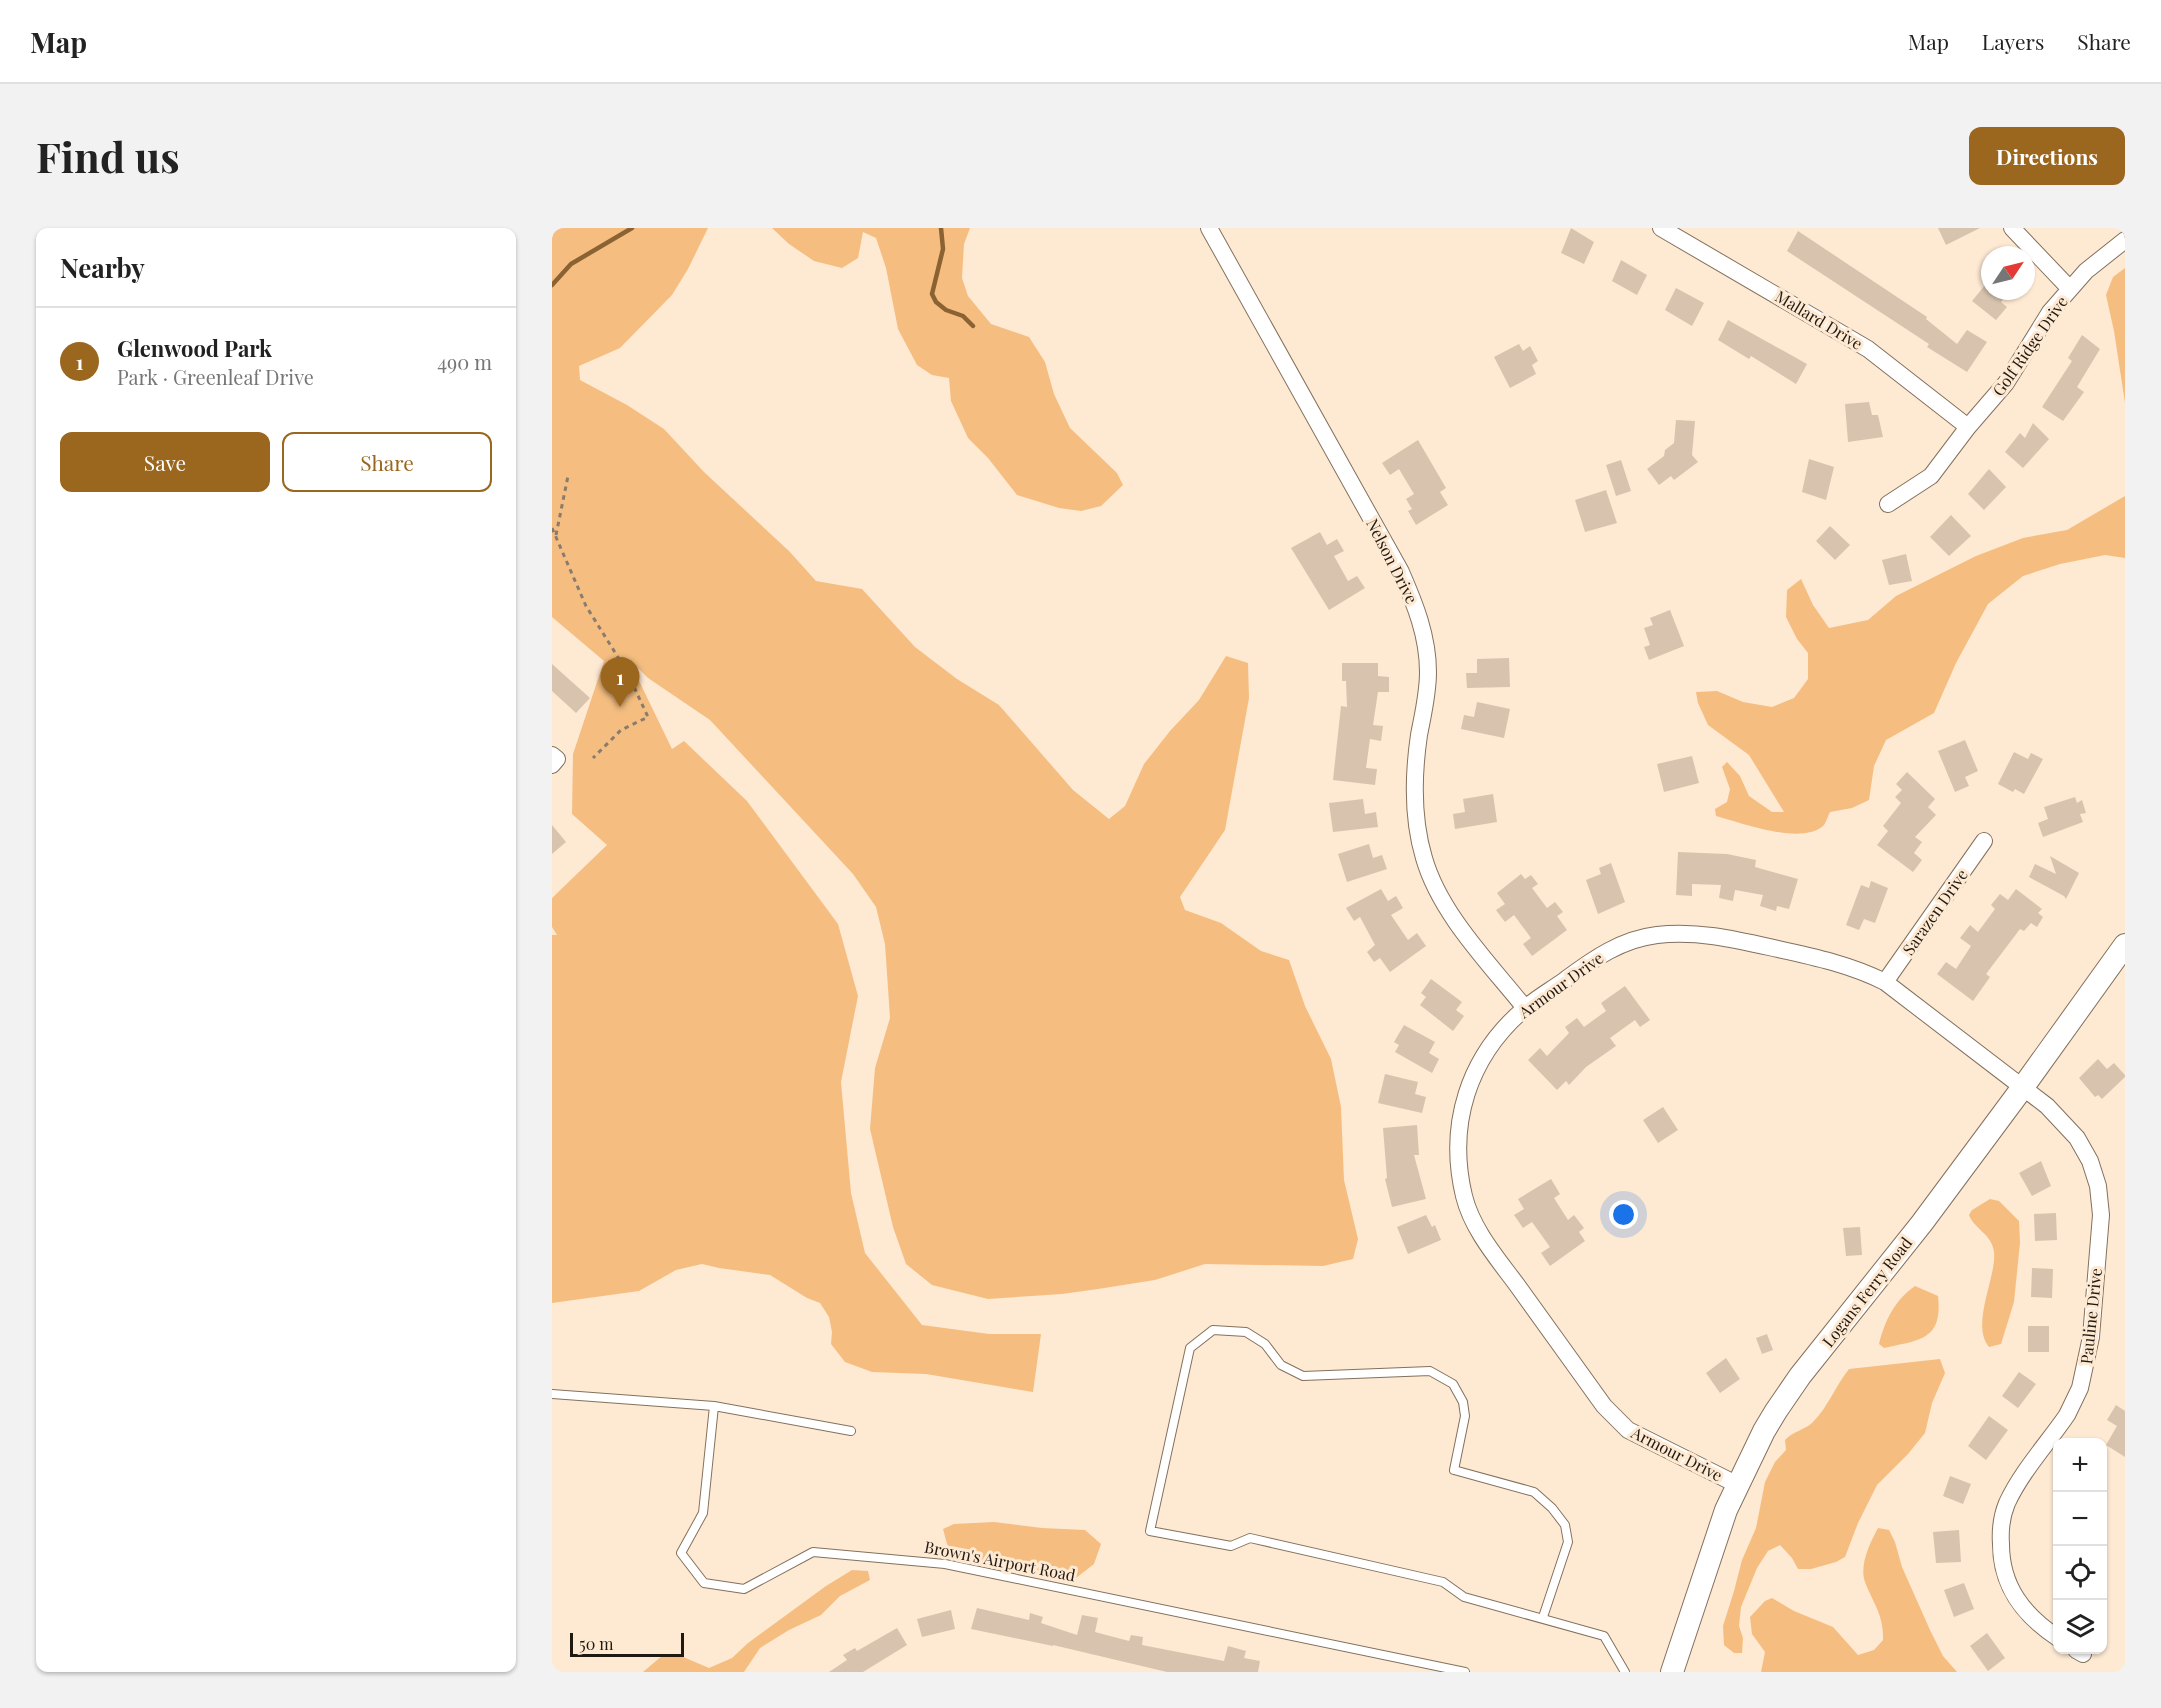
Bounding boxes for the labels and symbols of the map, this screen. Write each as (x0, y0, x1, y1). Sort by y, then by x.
north arrow (1981, 246, 2035, 300)
street label: Mallard Drive (1772, 285, 1867, 354)
street label: Golf Ridge Drive (1987, 292, 2072, 400)
street label: Nelson Drive (1362, 515, 1423, 607)
pin: 1 (600, 658, 640, 707)
street label: Sarazen Drive (1897, 865, 1972, 959)
street label: Armour Drive (1514, 947, 1607, 1023)
your location (1609, 1200, 1638, 1229)
street label: Logans Ferry Road (1817, 1232, 1916, 1351)
street label: Pauline Drive (2075, 1267, 2106, 1365)
street label: Armour Drive (1627, 1421, 1726, 1485)
street label: Brown's Airport Road (923, 1536, 1077, 1585)
scale bar (570, 1630, 684, 1658)

